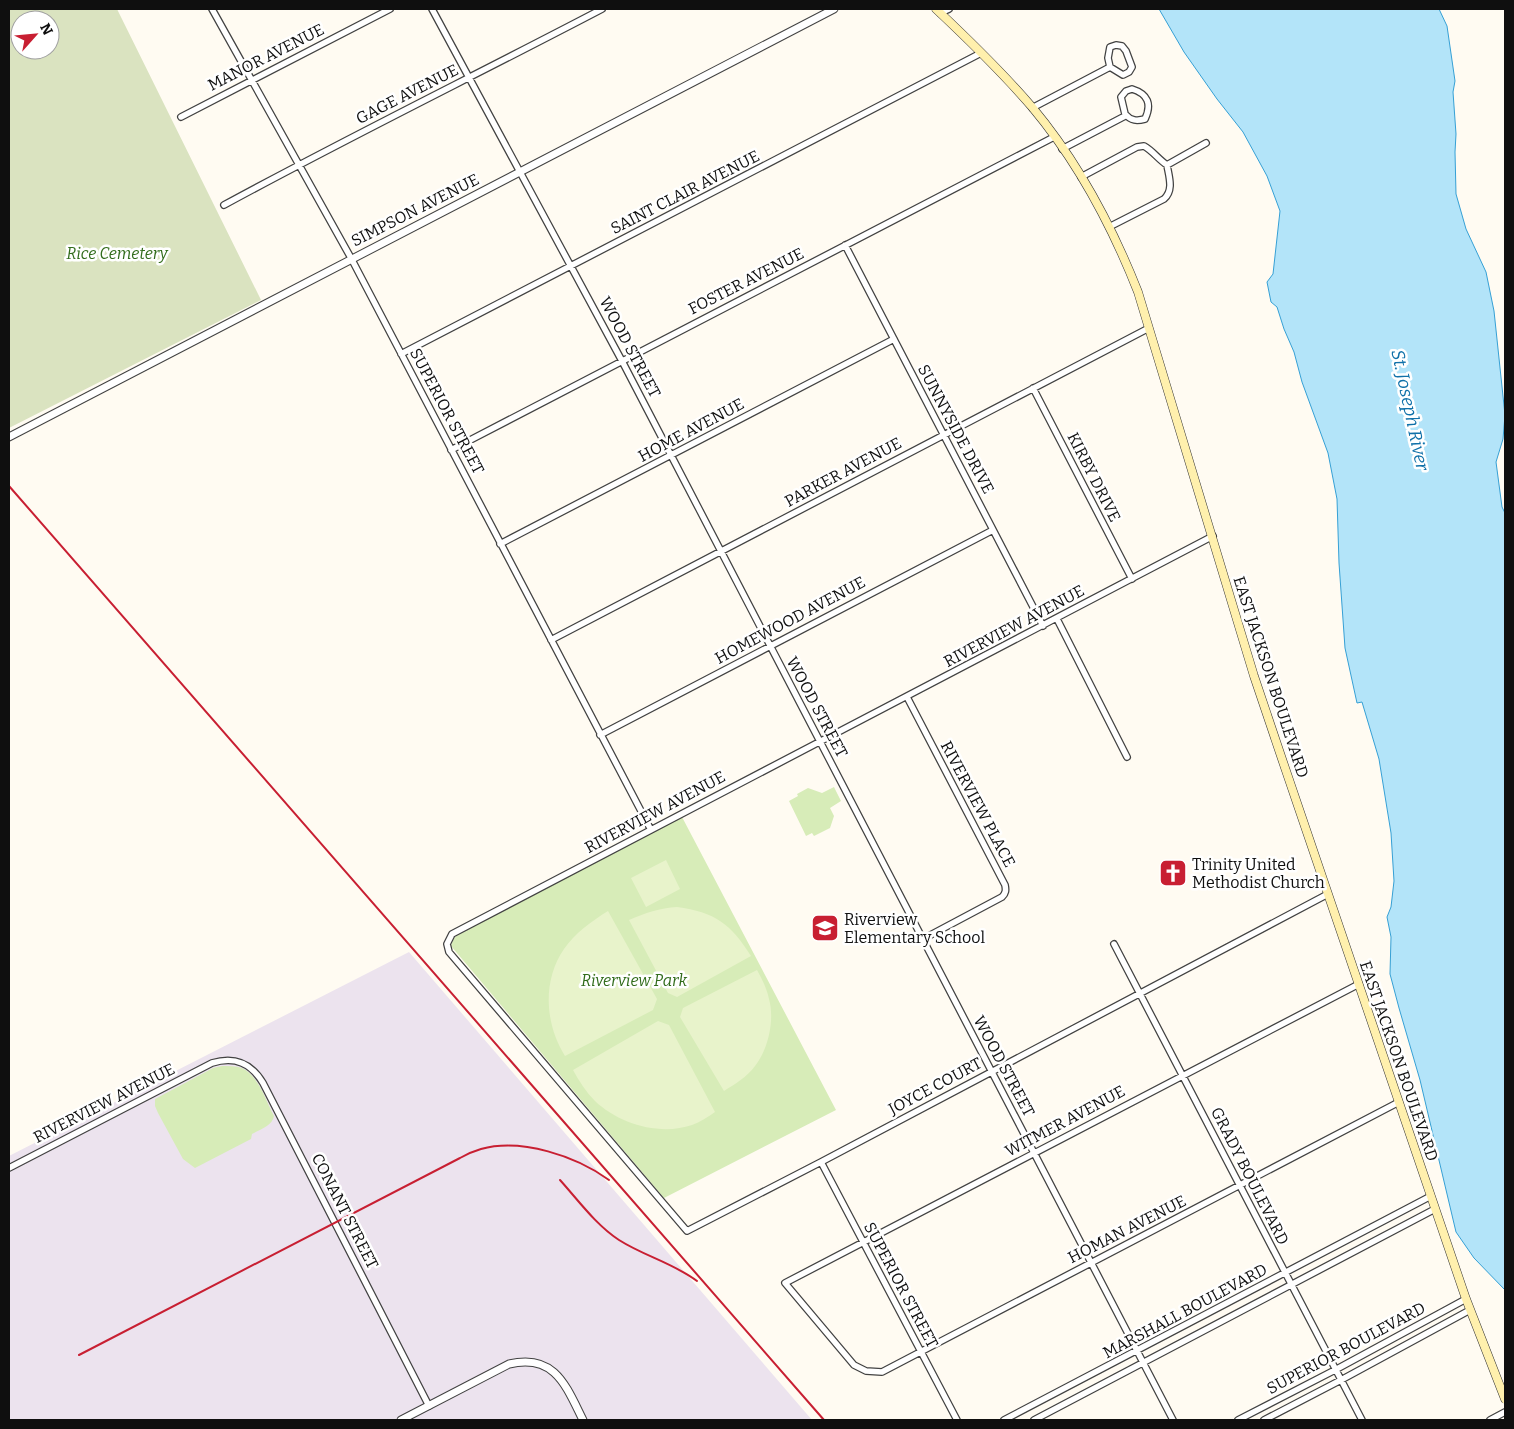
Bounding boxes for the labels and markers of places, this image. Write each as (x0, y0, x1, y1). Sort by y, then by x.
place label: Trinity United Methodist Church (1192, 855, 1325, 892)
church icon: Trinity United Methodist Church (1158, 858, 1188, 888)
place label: Riverview Elementary School (844, 910, 985, 947)
school or university icon: Riverview Elementary School (810, 913, 840, 943)

